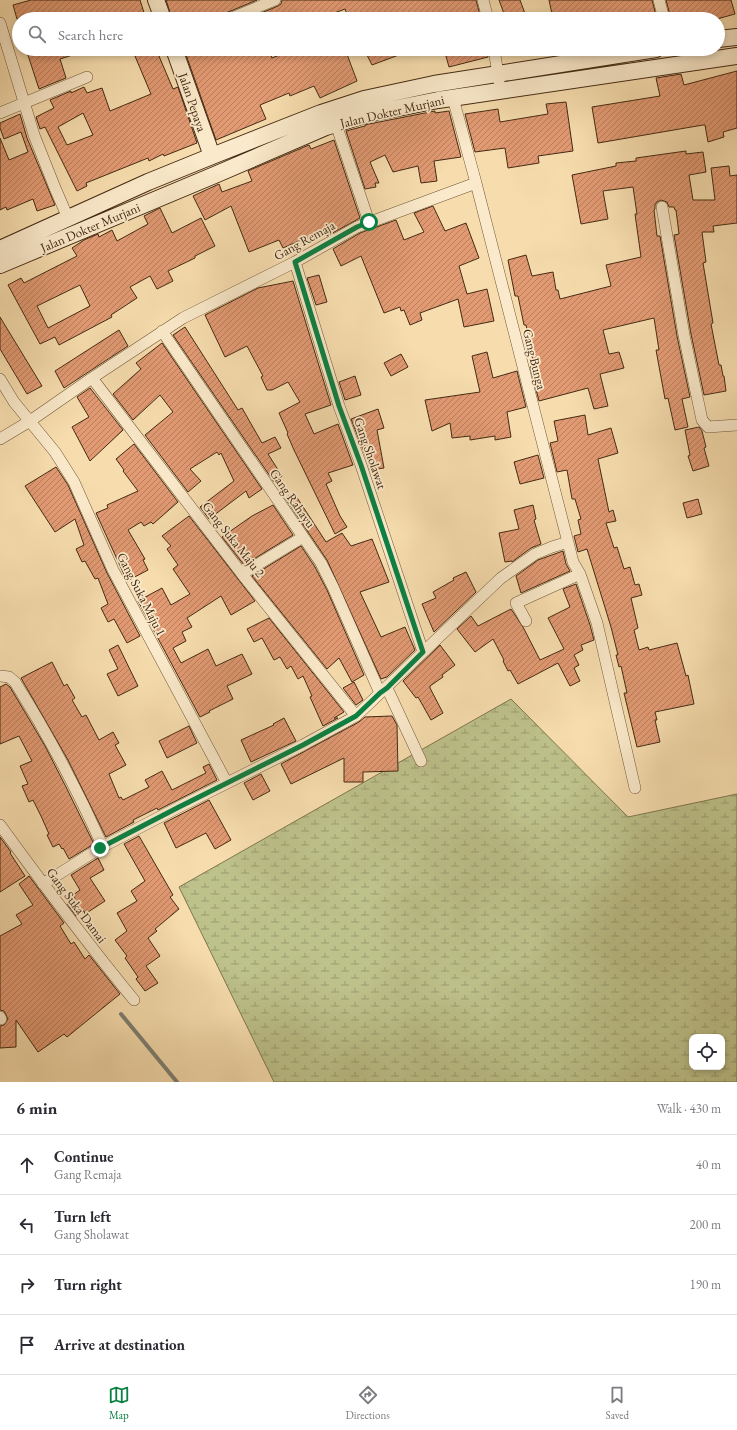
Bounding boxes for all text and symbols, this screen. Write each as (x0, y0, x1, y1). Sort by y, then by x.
search box (12, 12, 725, 56)
icon: search (26, 23, 48, 45)
text: Search here (58, 25, 123, 44)
street label: Jalan Pepaya (174, 70, 211, 135)
street label: Jalan Dokter Murjani (337, 91, 446, 132)
street label: Jalan Dokter Murjani (37, 199, 143, 257)
route start (360, 213, 378, 231)
street label: Gang Remaja (271, 216, 339, 264)
street label: Gang Bunga (519, 327, 550, 392)
street label: Gang Sholawat (350, 415, 391, 491)
street label: Gang Rahayu (266, 465, 319, 531)
street label: Gang Suka Maju 2 (199, 498, 269, 581)
street label: Gang Suka Maju 1 (113, 550, 170, 639)
route end (91, 839, 109, 857)
street label: Gang Suka Damai (43, 864, 110, 946)
map controls (689, 1034, 725, 1070)
button: locate (689, 1034, 725, 1070)
text: 6 min (16, 1097, 57, 1119)
text: Walk · 430 m (657, 1100, 721, 1117)
text: Continue (54, 1147, 114, 1166)
icon: ahead (16, 1154, 38, 1176)
text: 40 m (696, 1156, 721, 1173)
text: Gang Remaja (54, 1166, 121, 1183)
text: Turn left (54, 1207, 111, 1226)
icon: left (16, 1214, 38, 1236)
text: 200 m (690, 1216, 721, 1233)
text: Gang Sholawat (54, 1226, 129, 1243)
icon: right (16, 1274, 38, 1296)
text: Turn right (54, 1275, 122, 1294)
text: 190 m (690, 1276, 721, 1293)
icon: arrive (16, 1334, 38, 1356)
text: Arrive at destination (54, 1335, 185, 1354)
tab: Map (108, 1384, 130, 1422)
tab: Directions (346, 1384, 390, 1422)
tab: Saved (606, 1384, 629, 1422)

